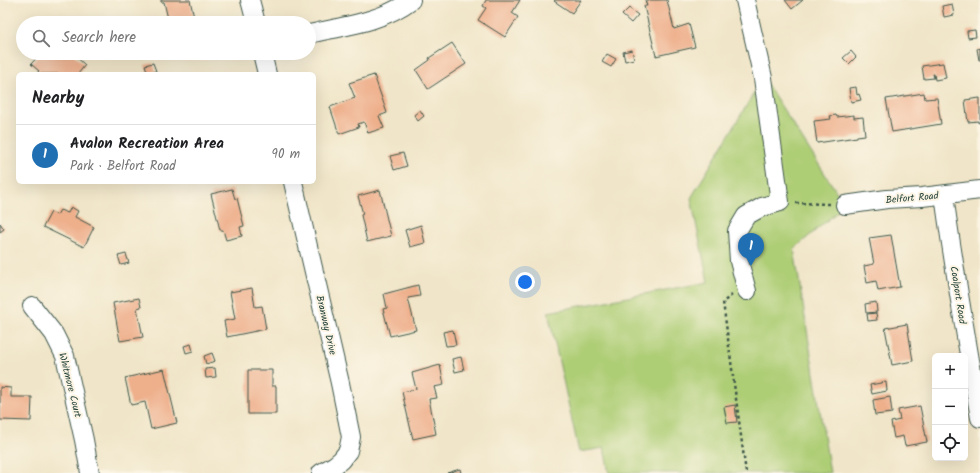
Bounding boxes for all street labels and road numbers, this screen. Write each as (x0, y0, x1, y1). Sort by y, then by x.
street label: Belfort Road (885, 188, 940, 208)
street label: Coalport Road (946, 265, 971, 326)
street label: Branway Drive (311, 294, 341, 357)
street label: Whitmore Court (54, 351, 86, 419)

